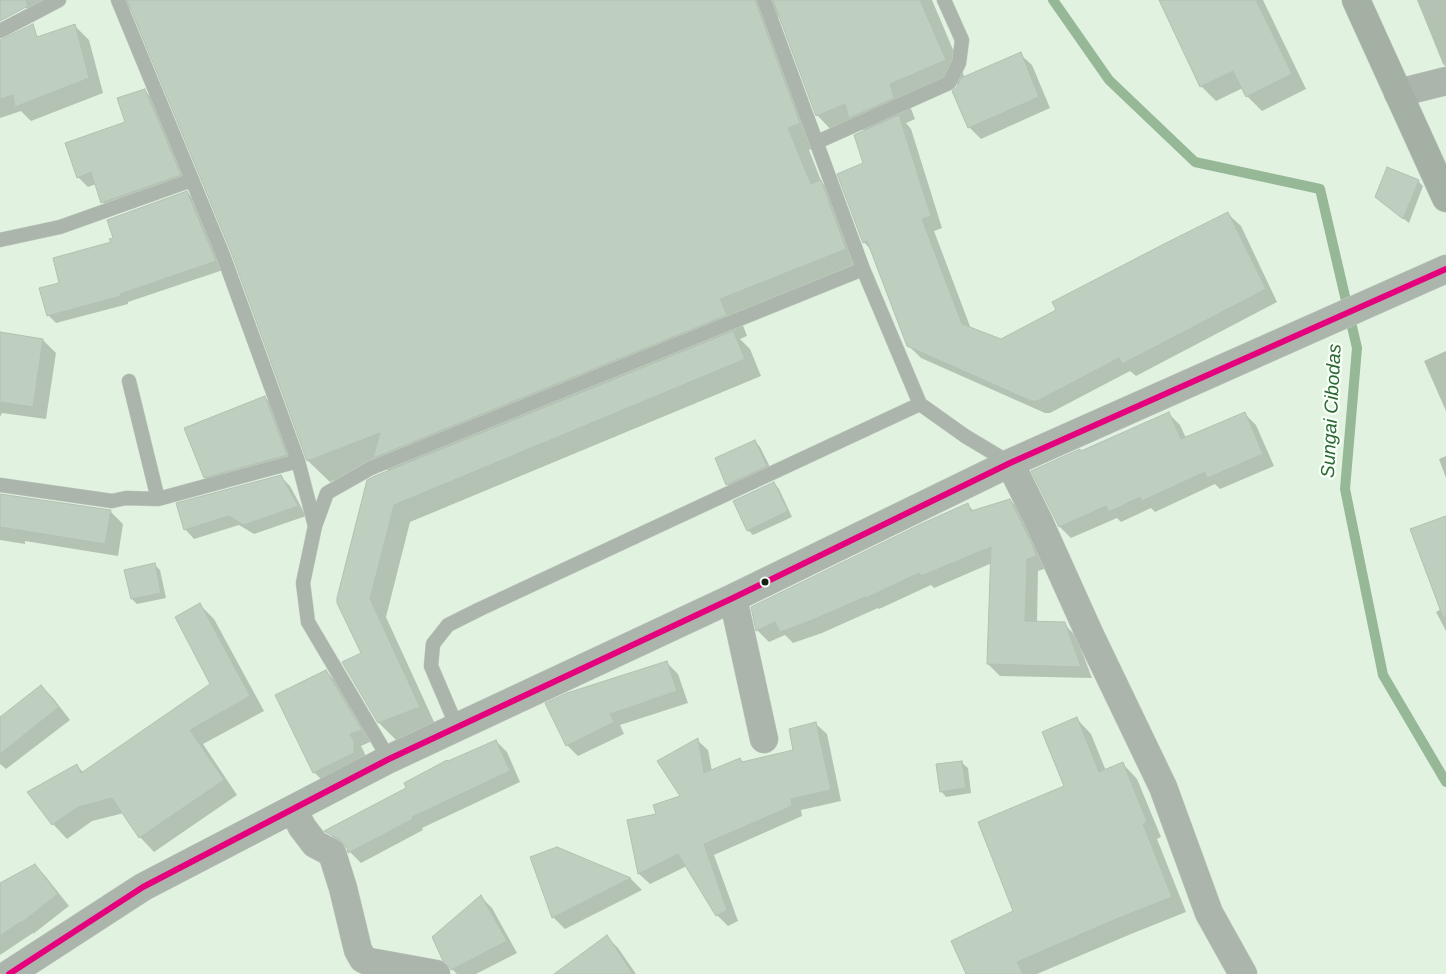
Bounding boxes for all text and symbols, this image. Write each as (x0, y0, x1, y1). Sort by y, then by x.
water label: Sungai Cibodas (1317, 343, 1347, 479)
unlabelled marker (760, 577, 770, 587)

